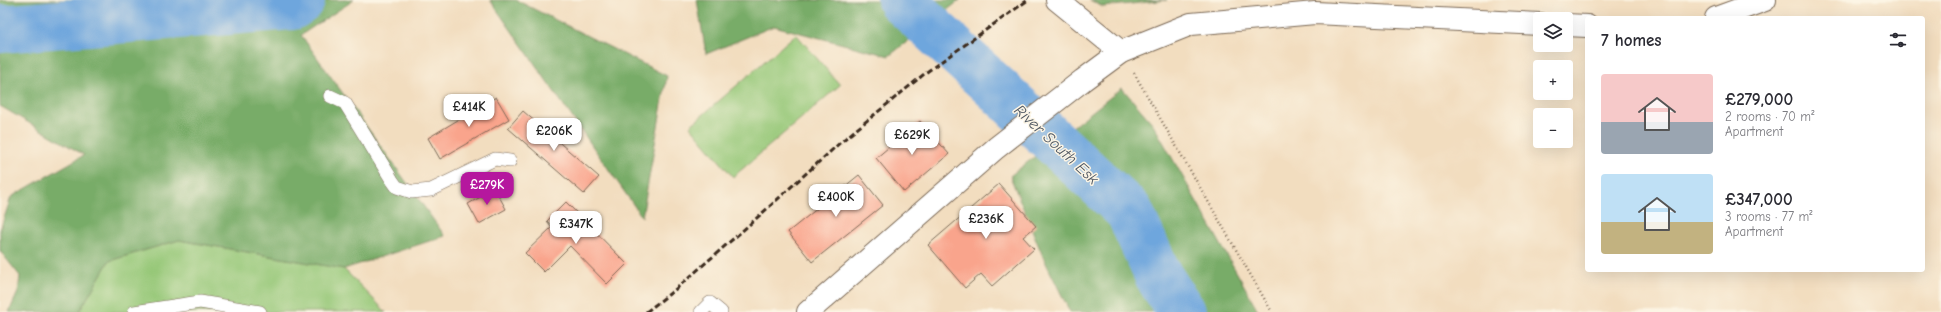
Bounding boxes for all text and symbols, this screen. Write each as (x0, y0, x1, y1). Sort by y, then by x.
map controls (1533, 12, 1573, 148)
button: layers (1533, 12, 1573, 52)
icon: filters (1887, 29, 1909, 51)
text: 7 homes (1601, 31, 1662, 50)
button: + (1533, 60, 1573, 100)
icon: home (1633, 90, 1681, 138)
text: £279,000 (1725, 90, 1793, 109)
pin: £414K (441, 94, 497, 128)
text: £414K (452, 99, 486, 114)
water label: River South Esk (1011, 101, 1102, 188)
button: − (1533, 108, 1573, 148)
text: 2 rooms · 70 m² (1725, 109, 1814, 124)
pin: £206K (526, 118, 582, 152)
pin: £629K (884, 122, 940, 156)
text: £206K (536, 123, 572, 138)
text: Apartment (1725, 124, 1783, 139)
text: £629K (894, 127, 930, 142)
pin: £279K (459, 172, 515, 206)
text: £279K (470, 177, 504, 192)
pin: £400K (808, 184, 864, 218)
text: £400K (818, 189, 854, 204)
icon: home (1633, 190, 1681, 238)
text: £347,000 (1725, 190, 1793, 209)
pin: £236K (958, 206, 1014, 240)
text: 3 rooms · 77 m² (1725, 209, 1812, 224)
pin: £347K (548, 211, 604, 245)
text: £236K (968, 211, 1004, 226)
text: £347K (559, 216, 593, 231)
text: Apartment (1725, 224, 1783, 239)

